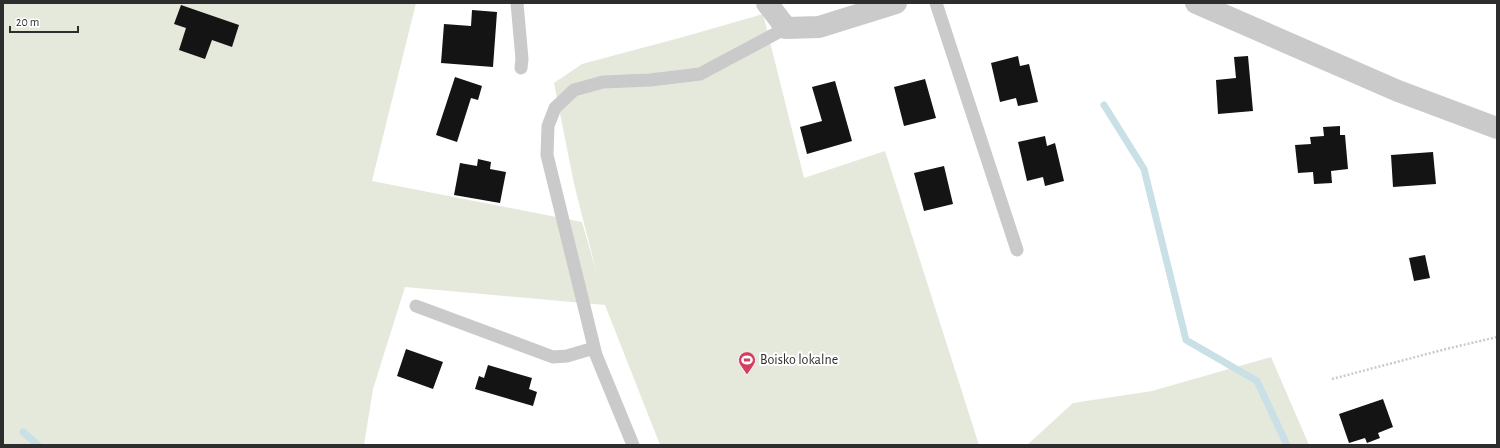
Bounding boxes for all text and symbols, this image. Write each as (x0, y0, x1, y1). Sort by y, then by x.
scale bar (10, 8, 78, 34)
text: 20 m (16, 16, 39, 28)
sports icon: Boisko lokalne (737, 350, 757, 375)
place label: Boisko lokalne (760, 353, 838, 367)

